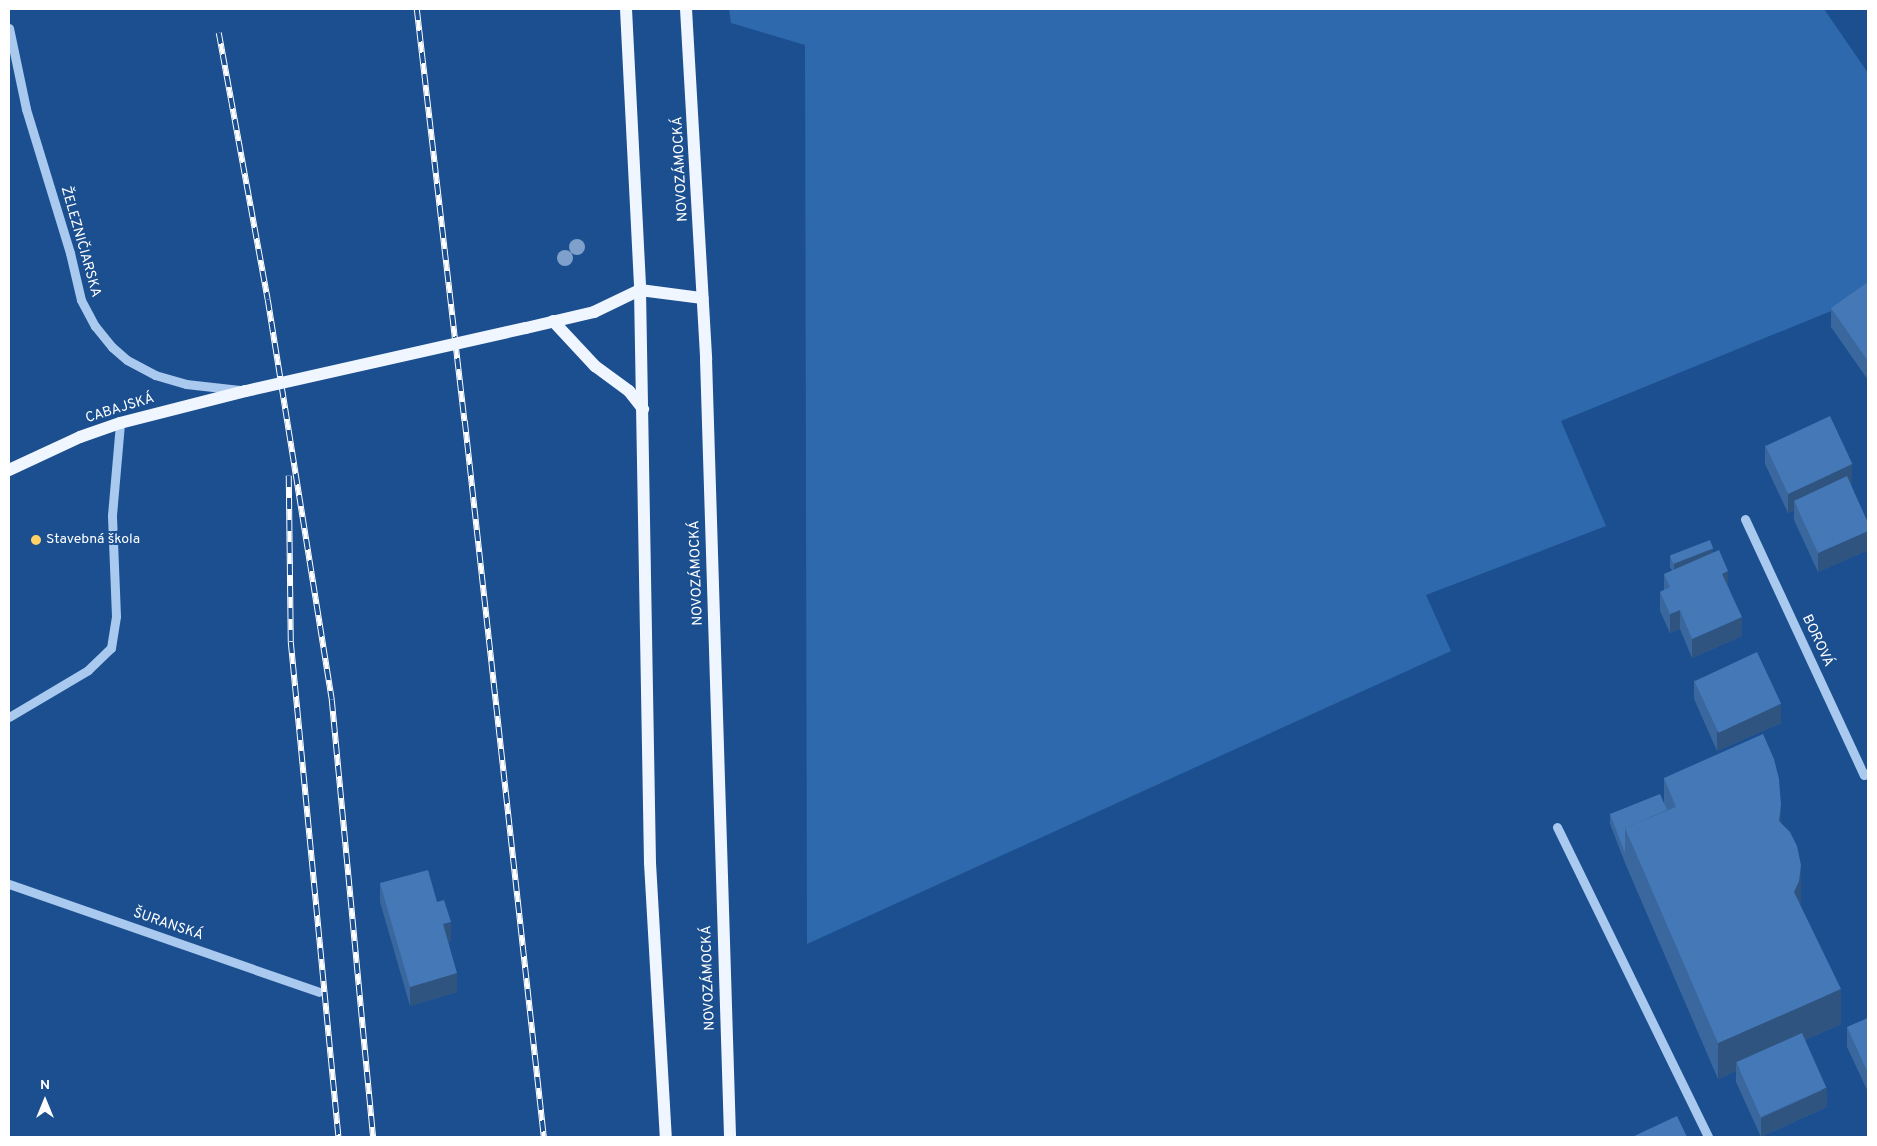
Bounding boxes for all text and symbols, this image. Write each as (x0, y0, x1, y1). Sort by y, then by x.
street label: NOVOZÁMOCKÁ (670, 116, 692, 222)
street label: ŽELEZNIČIARSKA (56, 185, 104, 299)
street label: CABAJSKÁ (84, 391, 156, 427)
street label: NOVOZÁMOCKÁ (687, 520, 707, 626)
place label: Stavebná škola (46, 532, 140, 548)
marker: Stavebná škola (30, 534, 42, 546)
street label: BOROVÁ (1798, 612, 1836, 670)
street label: ŠURANSKÁ (131, 905, 205, 945)
street label: NOVOZÁMOCKÁ (699, 925, 719, 1031)
north arrow (20, 1076, 70, 1126)
text: N (40, 1077, 50, 1094)

